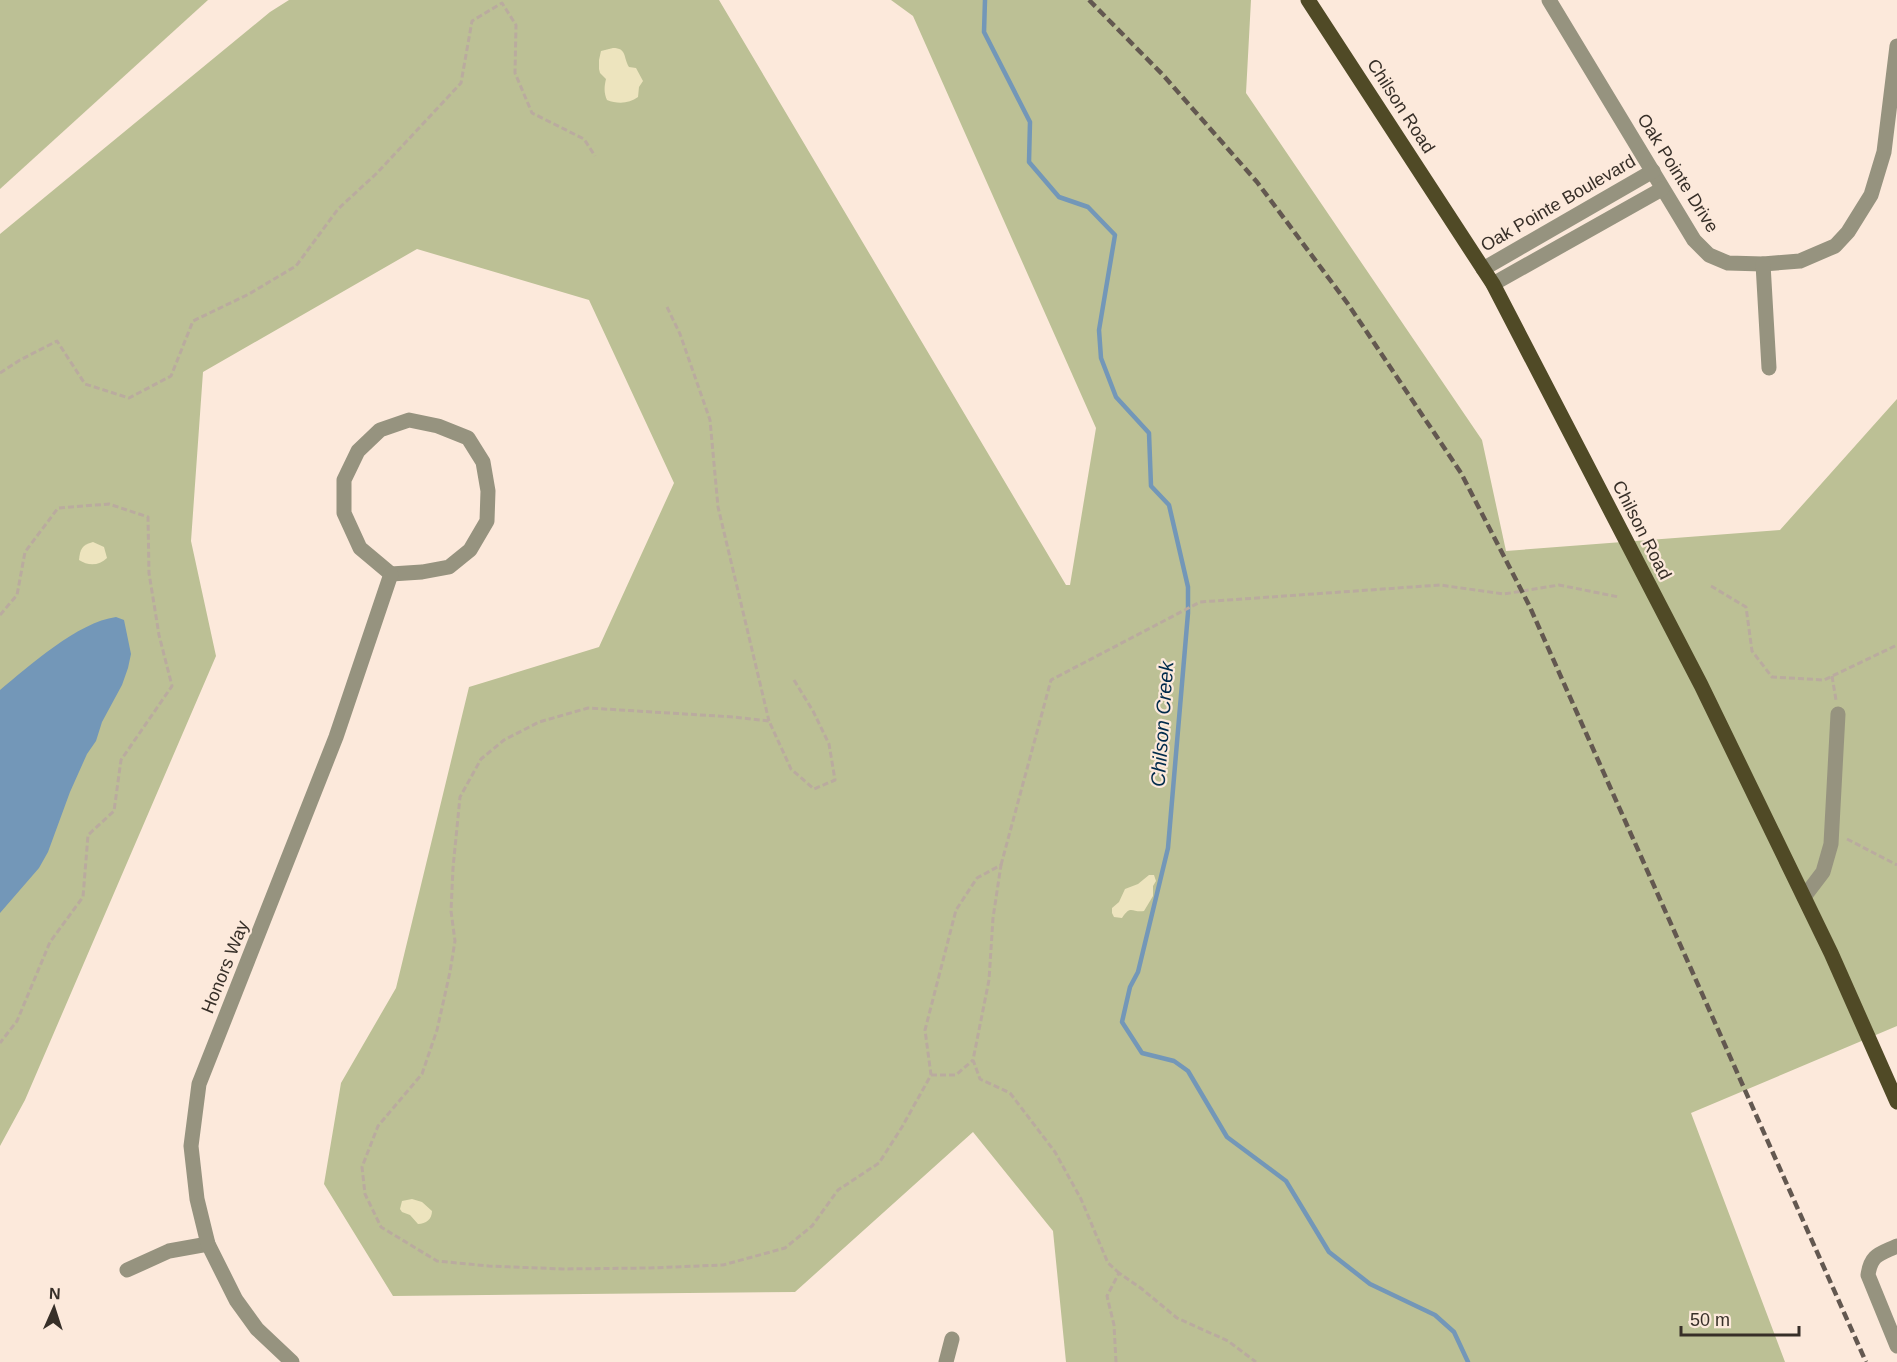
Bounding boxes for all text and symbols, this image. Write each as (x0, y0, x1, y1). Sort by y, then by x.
street label: Chilson Road (1363, 55, 1439, 157)
street label: Oak Pointe Drive (1633, 110, 1723, 236)
street label: Oak Pointe Boulevard (1477, 151, 1639, 255)
street label: Chilson Road (1609, 477, 1675, 583)
water label: Chilson Creek (1147, 660, 1177, 787)
street label: Honors Way (197, 918, 253, 1016)
north arrow (24, 1278, 84, 1338)
text: N (49, 1285, 61, 1302)
scale bar (1681, 1299, 1800, 1337)
text: 50 m (1690, 1310, 1730, 1330)

